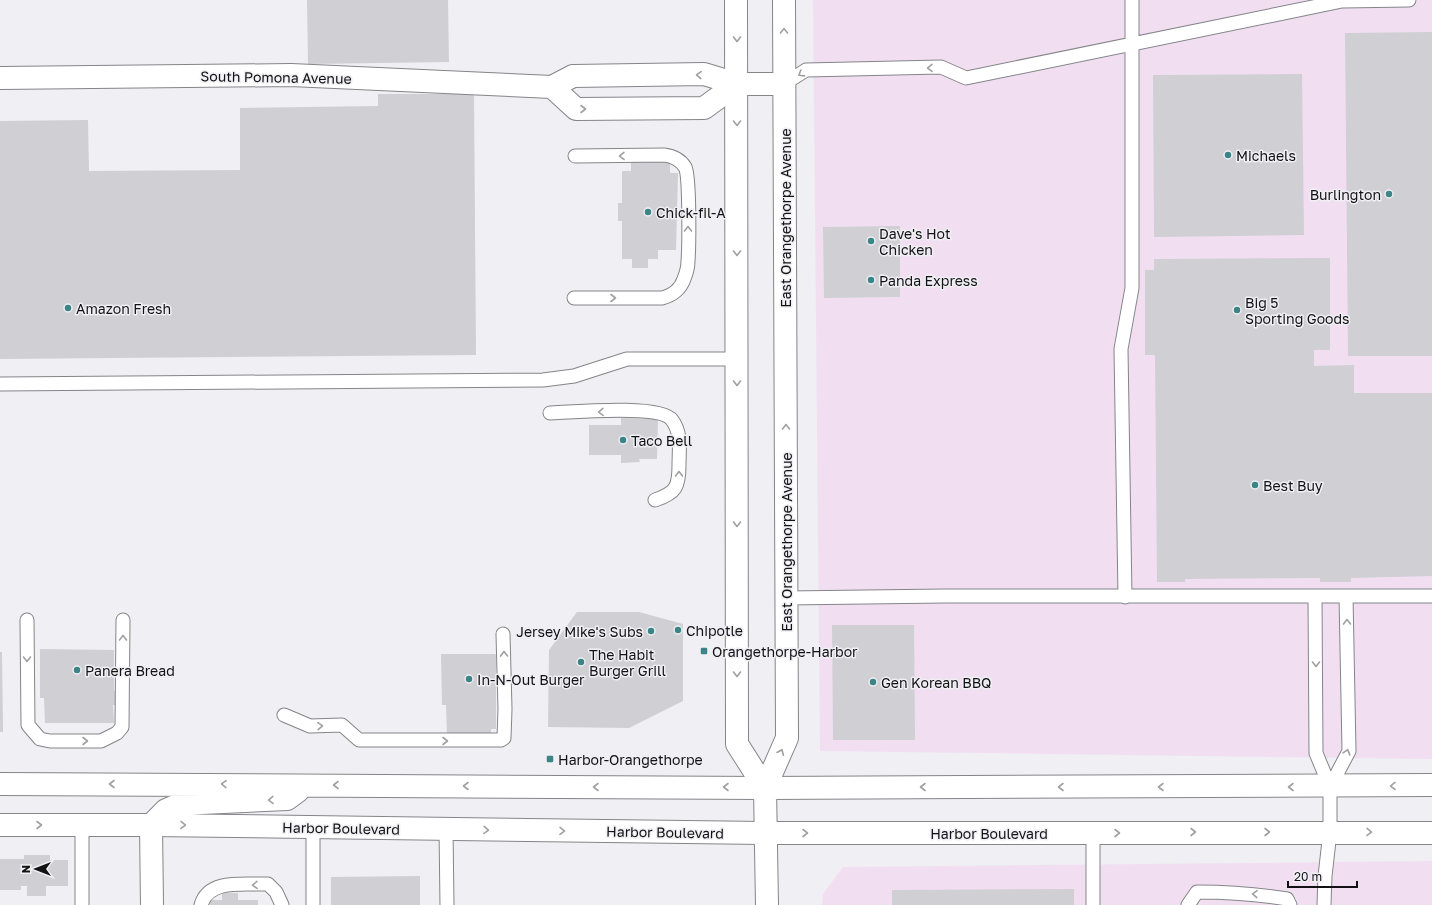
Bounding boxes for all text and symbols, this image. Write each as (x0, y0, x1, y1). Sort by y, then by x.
one-way arrow (780, 28, 788, 34)
one-way arrow (733, 36, 741, 42)
one-way arrow (927, 64, 933, 72)
street label: South Pomona Avenue (200, 67, 352, 87)
one-way arrow (798, 69, 805, 76)
one-way arrow (696, 71, 702, 79)
one-way arrow (580, 105, 586, 113)
one-way arrow (733, 120, 741, 126)
street label: East Orangethorpe Avenue (777, 128, 794, 308)
place label: Michaels (1236, 147, 1296, 164)
marker: Michaels (1223, 150, 1233, 160)
one-way arrow (619, 151, 625, 160)
place label: Burlington (1310, 186, 1381, 203)
marker: Burlington (1384, 189, 1394, 199)
place label: Chick-fil-A (656, 204, 726, 221)
marker: Chick-fil-A (643, 207, 653, 217)
place label: Dave's Hot Chicken (879, 225, 951, 258)
one-way arrow (684, 226, 692, 232)
marker: Dave's Hot Chicken (866, 236, 876, 246)
one-way arrow (733, 250, 741, 256)
place label: Panda Express (879, 272, 978, 289)
marker: Panda Express (866, 275, 876, 285)
one-way arrow (610, 294, 616, 302)
place label: Big 5 Sporting Goods (1245, 294, 1349, 327)
place label: Amazon Fresh (76, 300, 171, 317)
marker: Amazon Fresh (63, 303, 73, 313)
marker: Big 5 Sporting Goods (1232, 305, 1242, 315)
one-way arrow (733, 380, 741, 386)
one-way arrow (598, 407, 604, 416)
one-way arrow (782, 424, 790, 430)
place label: Taco Bell (631, 432, 692, 449)
marker: Taco Bell (618, 435, 628, 445)
street label: East Orangethorpe Avenue (778, 452, 795, 632)
one-way arrow (675, 471, 683, 477)
place label: Best Buy (1263, 477, 1323, 494)
marker: Best Buy (1250, 480, 1260, 490)
one-way arrow (733, 521, 741, 527)
one-way arrow (1343, 619, 1351, 625)
place label: Chipotle (686, 622, 743, 639)
place label: Jersey Mike's Subs (516, 623, 643, 640)
marker: Chipotle (673, 625, 683, 635)
marker: Jersey Mike's Subs (646, 626, 656, 636)
one-way arrow (119, 635, 127, 641)
place label: Orangethorpe-Harbor (712, 643, 858, 660)
place label: The Habit Burger Grill (589, 646, 666, 679)
marker: Orangethorpe-Harbor (699, 646, 709, 656)
one-way arrow (499, 651, 508, 657)
one-way arrow (23, 656, 31, 662)
marker: The Habit Burger Grill (576, 657, 586, 667)
one-way arrow (1312, 661, 1320, 667)
place label: Panera Bread (85, 662, 175, 679)
marker: Panera Bread (72, 665, 82, 675)
place label: In-N-Out Burger (477, 671, 585, 688)
one-way arrow (733, 671, 741, 677)
marker: In-N-Out Burger (464, 674, 474, 684)
place label: Gen Korean BBQ (881, 674, 991, 691)
marker: Gen Korean BBQ (868, 677, 878, 687)
one-way arrow (317, 722, 323, 730)
one-way arrow (82, 737, 88, 745)
one-way arrow (442, 737, 448, 745)
one-way arrow (776, 748, 784, 756)
one-way arrow (1342, 748, 1351, 755)
place label: Harbor-Orangethorpe (558, 751, 703, 768)
marker: Harbor-Orangethorpe (545, 754, 555, 764)
one-way arrow (109, 780, 115, 788)
one-way arrow (221, 780, 227, 788)
one-way arrow (333, 781, 339, 789)
one-way arrow (463, 782, 469, 790)
one-way arrow (1390, 782, 1396, 790)
one-way arrow (593, 783, 599, 791)
one-way arrow (723, 783, 729, 791)
one-way arrow (920, 783, 926, 791)
one-way arrow (1058, 783, 1064, 791)
one-way arrow (1158, 783, 1164, 791)
one-way arrow (1288, 783, 1294, 791)
one-way arrow (268, 796, 274, 804)
street label: Harbor Boulevard (282, 818, 400, 838)
one-way arrow (36, 821, 42, 829)
one-way arrow (180, 821, 186, 830)
street label: Harbor Boulevard (606, 822, 724, 842)
street label: Harbor Boulevard (930, 825, 1048, 842)
one-way arrow (483, 826, 489, 834)
one-way arrow (559, 827, 565, 835)
one-way arrow (1190, 828, 1196, 837)
one-way arrow (1264, 828, 1270, 836)
one-way arrow (1366, 828, 1372, 837)
one-way arrow (802, 829, 808, 837)
one-way arrow (1114, 829, 1120, 837)
north arrow (16, 849, 56, 889)
scale bar (1288, 863, 1357, 889)
text: N (19, 865, 32, 873)
text: 20 m (1294, 869, 1322, 884)
one-way arrow (252, 881, 258, 889)
one-way arrow (1252, 890, 1258, 899)

